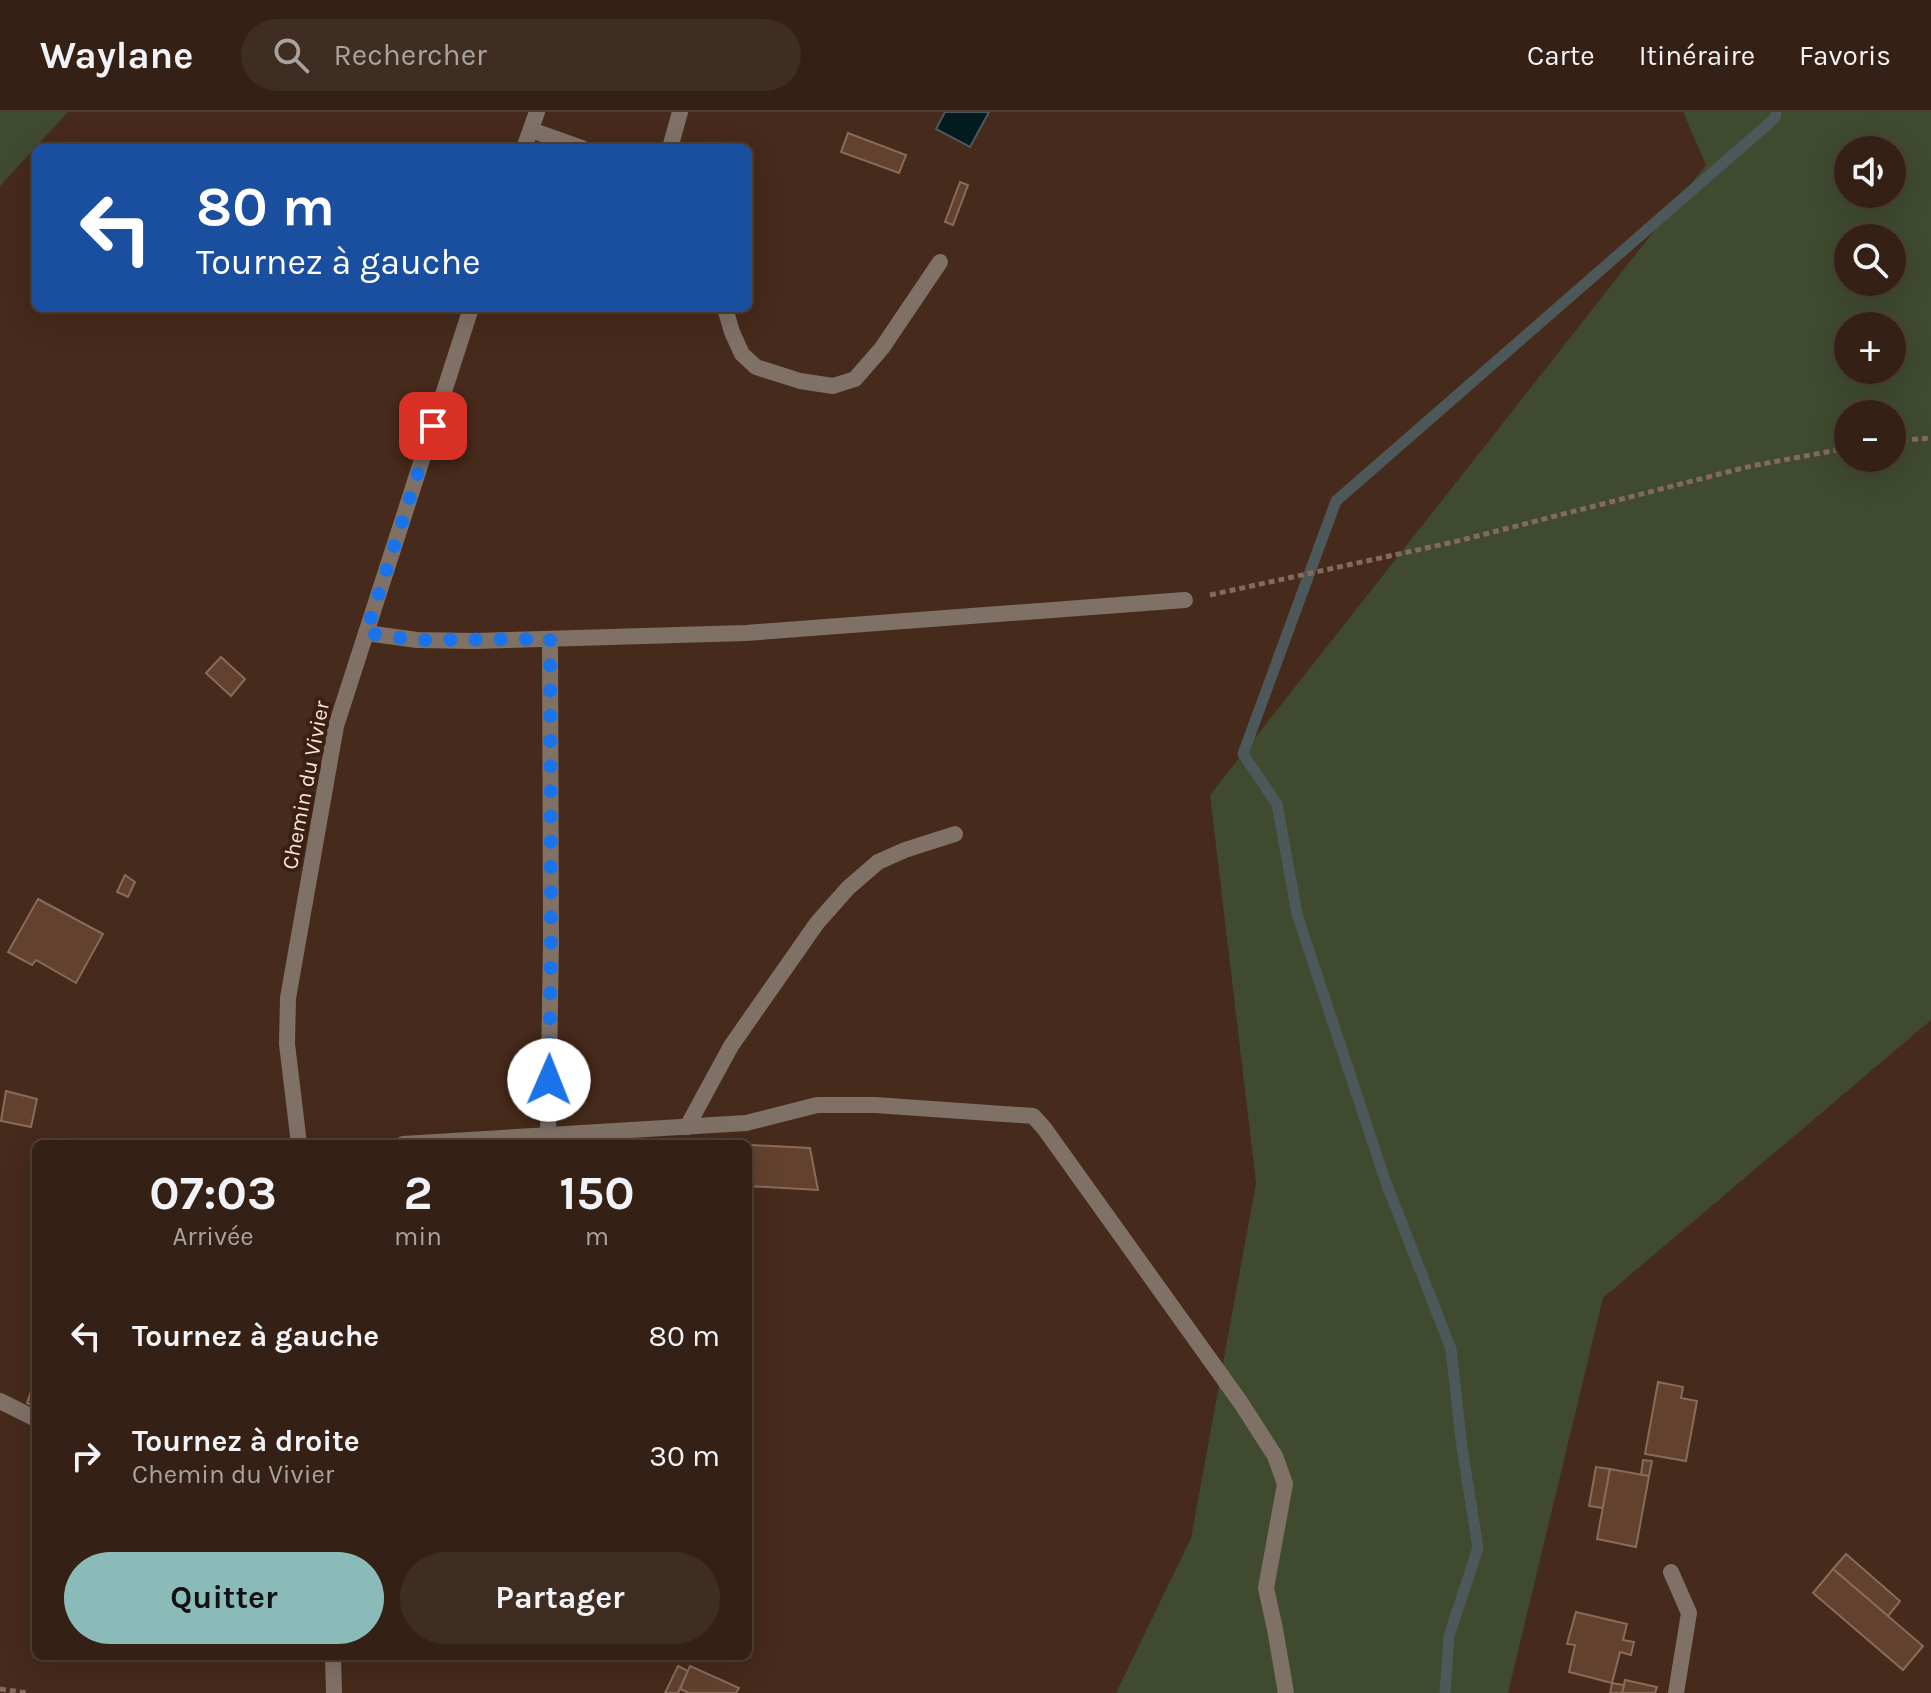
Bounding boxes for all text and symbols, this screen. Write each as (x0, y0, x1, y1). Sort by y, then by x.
search box (241, 19, 801, 91)
text: Waylane (40, 33, 193, 78)
icon: search (269, 33, 313, 77)
text: Rechercher (333, 37, 487, 73)
text: Carte (1527, 39, 1595, 72)
text: Itinéraire (1639, 39, 1755, 72)
text: Favoris (1799, 39, 1891, 72)
map controls (1834, 136, 1906, 472)
button: sound (1834, 136, 1906, 208)
text: 80 m (196, 174, 335, 239)
icon: left (64, 176, 168, 280)
button: search (1834, 224, 1906, 296)
text: Tournez à gauche (196, 241, 481, 283)
button: + (1834, 312, 1906, 384)
pin (399, 392, 467, 460)
button: − (1834, 400, 1906, 472)
icon: arrive (411, 404, 455, 448)
street label: Chemin du Vivier (277, 699, 335, 872)
position arrow (507, 1038, 591, 1122)
text: 07:03 (149, 1165, 277, 1221)
text: 2 (403, 1165, 433, 1221)
text: 150 (559, 1165, 635, 1221)
text: Arrivée (172, 1221, 254, 1252)
text: min (394, 1221, 442, 1252)
text: m (585, 1221, 609, 1252)
icon: left (64, 1314, 108, 1358)
text: Tournez à gauche (132, 1318, 379, 1354)
text: 80 m (649, 1318, 720, 1354)
text: Tournez à droite (132, 1423, 360, 1459)
icon: right (64, 1434, 108, 1478)
text: 30 m (649, 1438, 720, 1474)
text: Chemin du Vivier (132, 1459, 334, 1490)
button: Quitter (64, 1552, 384, 1644)
button: Partager (400, 1552, 720, 1644)

